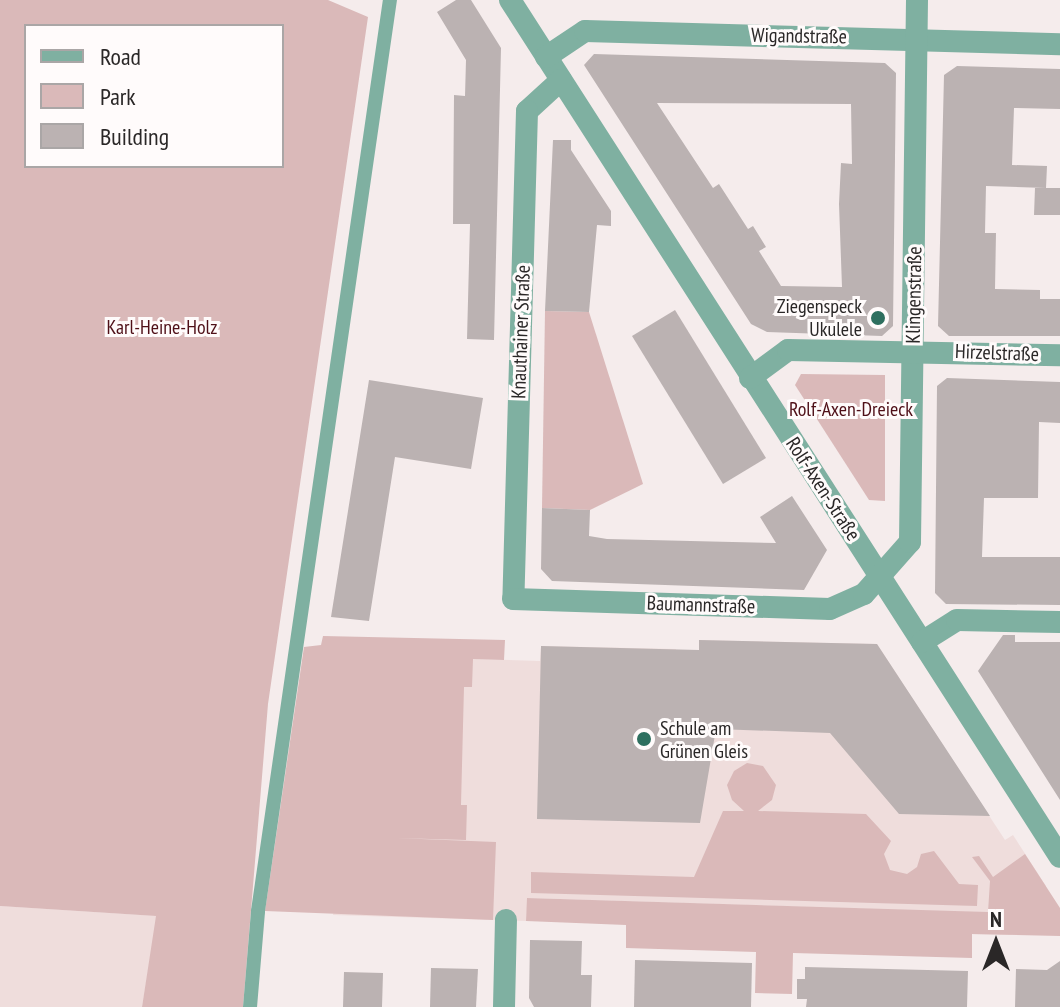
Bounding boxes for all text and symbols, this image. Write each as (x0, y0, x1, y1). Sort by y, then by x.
street label: Wigandstraße (751, 23, 847, 49)
legend (24, 24, 284, 168)
text: Road (100, 41, 141, 72)
text: Park (100, 81, 136, 112)
text: Building (100, 121, 169, 152)
street label: Klingenstraße (901, 246, 927, 344)
street label: Knauthainer Straße (507, 265, 535, 399)
place label: Ziegenspeck Ukulele (777, 294, 862, 341)
marker: Ziegenspeck Ukulele (869, 309, 887, 327)
park label: Karl-Heine-Holz (107, 315, 217, 339)
street label: Hirzelstraße (955, 340, 1039, 366)
park label: Rolf-Axen-Dreieck (789, 397, 913, 421)
street label: Rolf-Axen-Straße (781, 433, 865, 545)
street label: Baumannstraße (646, 591, 756, 619)
place label: Schule am Grünen Gleis (660, 716, 748, 763)
marker: Schule am Grünen Gleis (635, 730, 653, 748)
north arrow (956, 903, 1036, 983)
text: N (990, 905, 1002, 933)

